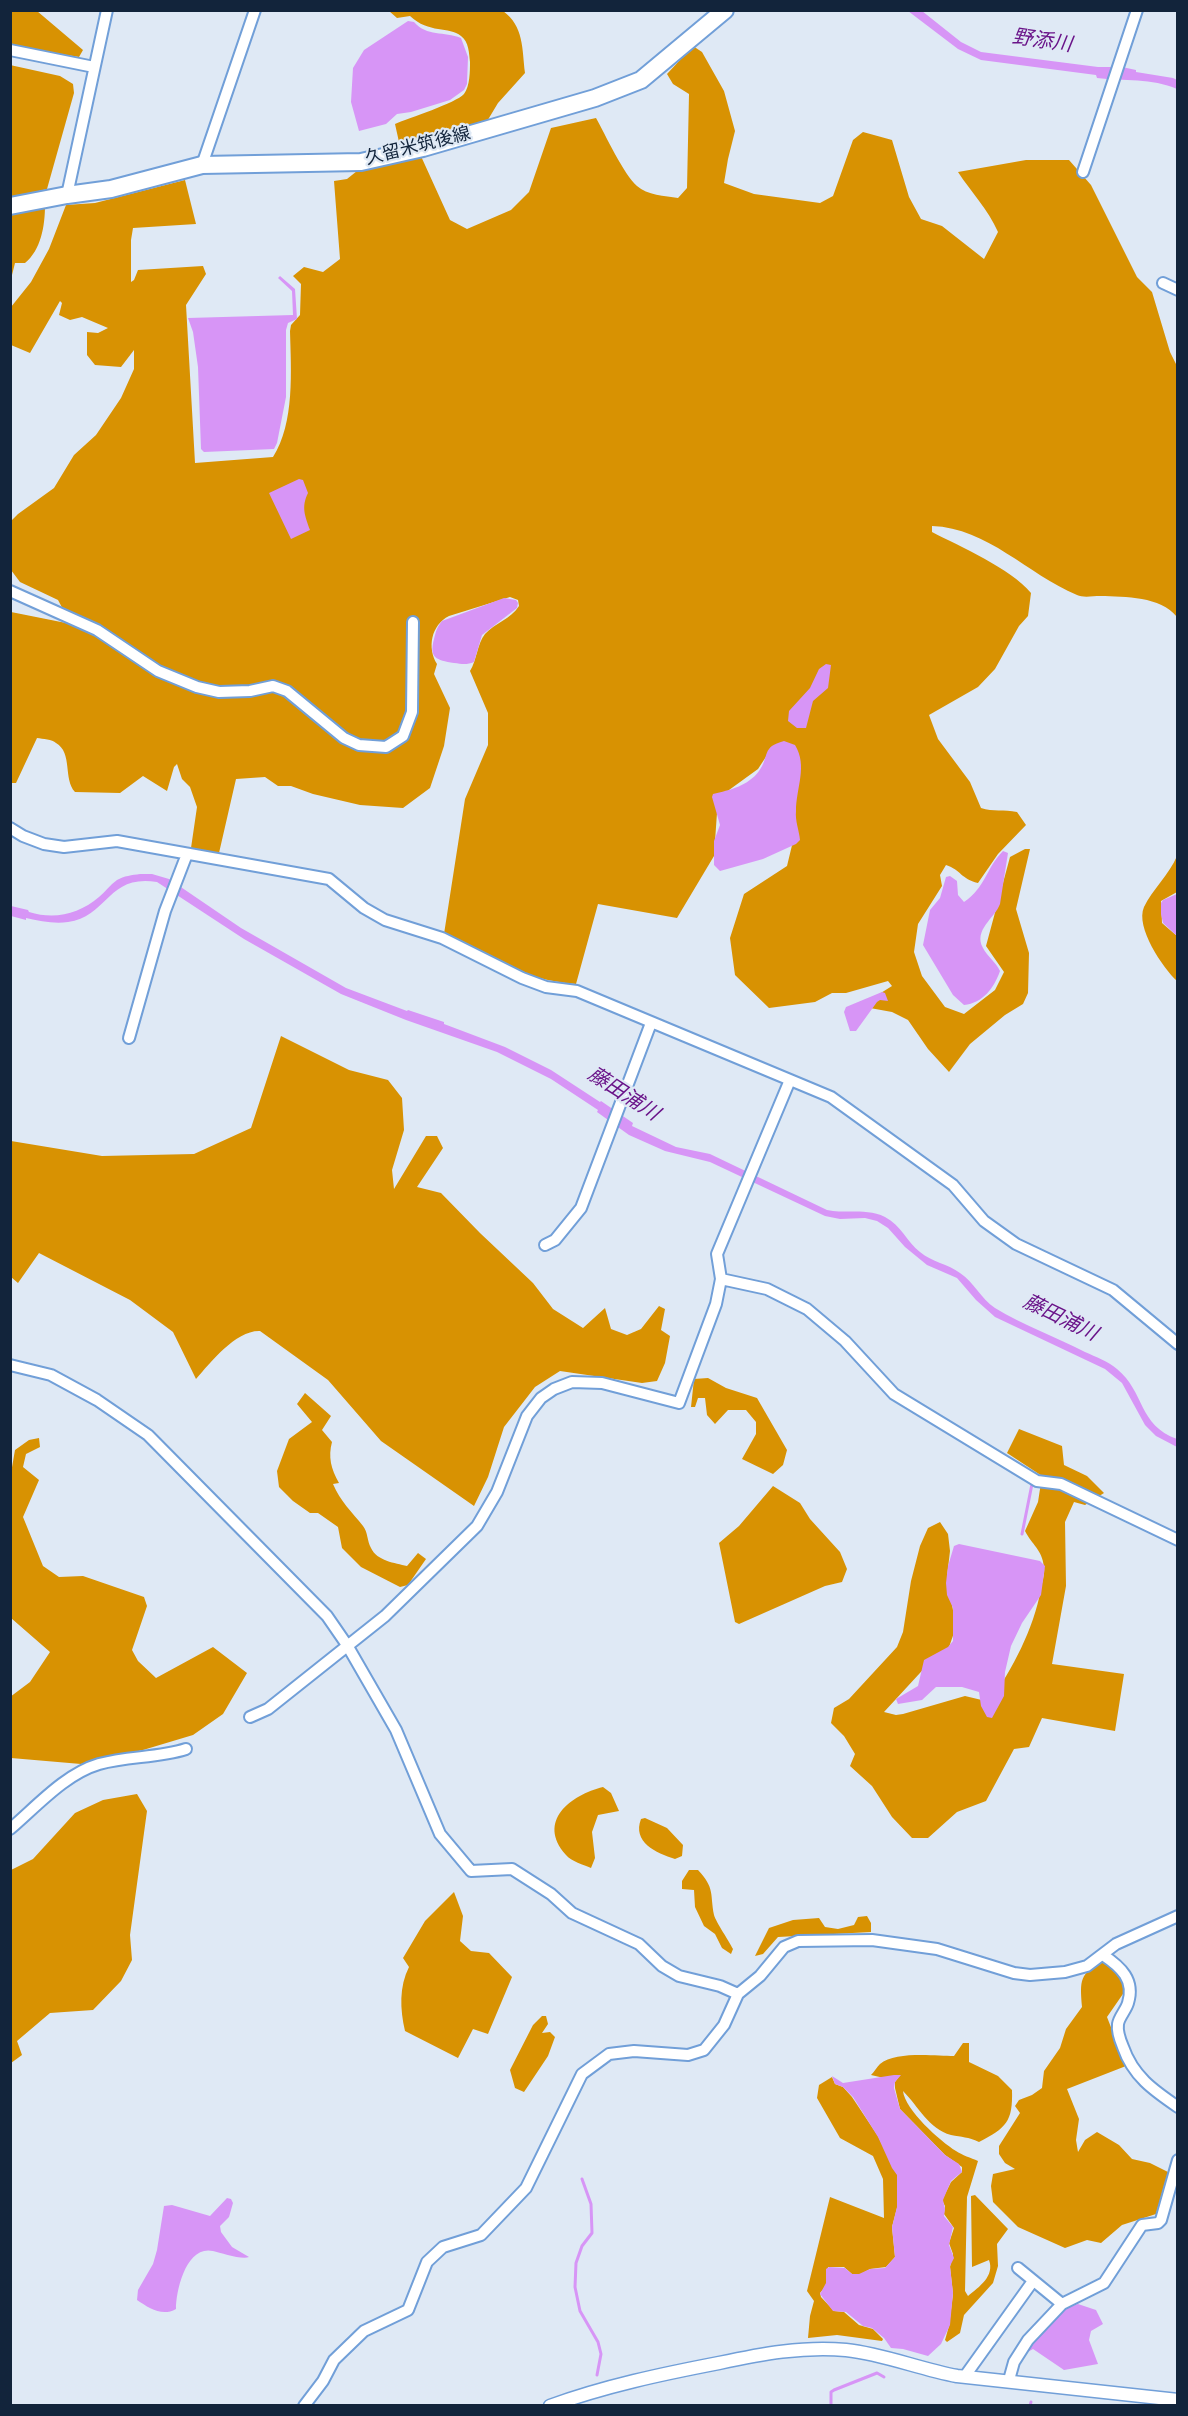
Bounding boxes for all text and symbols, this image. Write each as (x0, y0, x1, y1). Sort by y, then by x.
water label: 野添川 (1011, 26, 1073, 58)
street label: 久留米筑後線 (363, 123, 473, 171)
water label: 藤田浦川 (583, 1063, 663, 1127)
water label: 藤田浦川 (1019, 1291, 1101, 1347)

